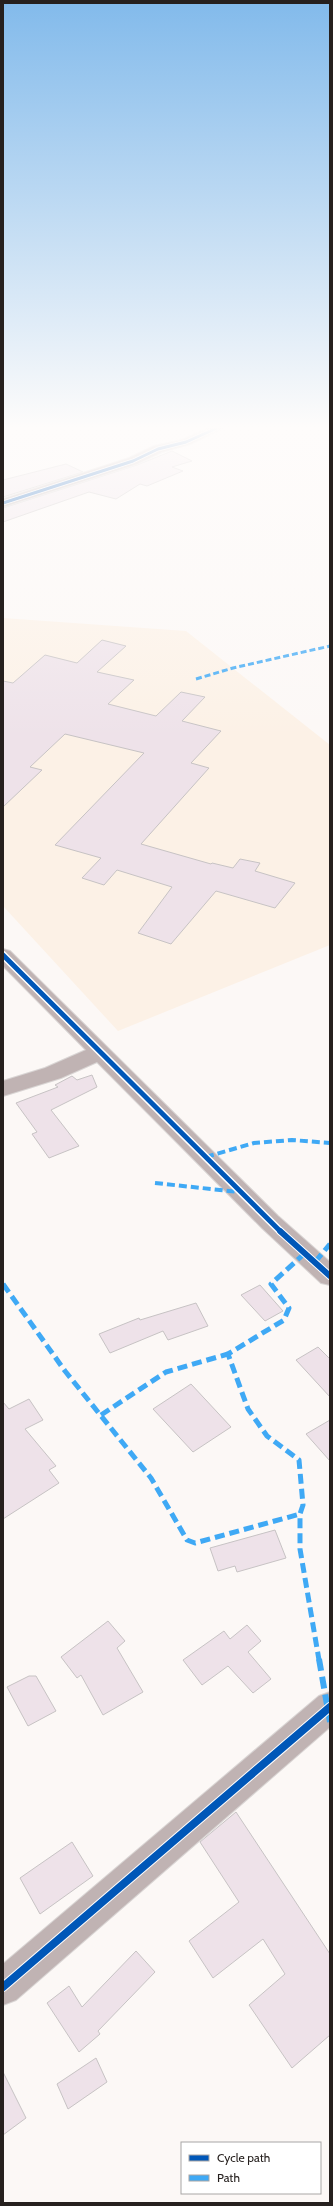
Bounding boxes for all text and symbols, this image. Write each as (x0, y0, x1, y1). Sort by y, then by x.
legend (181, 2142, 321, 2194)
text: Cycle path (217, 2150, 270, 2165)
text: Path (217, 2170, 240, 2185)

